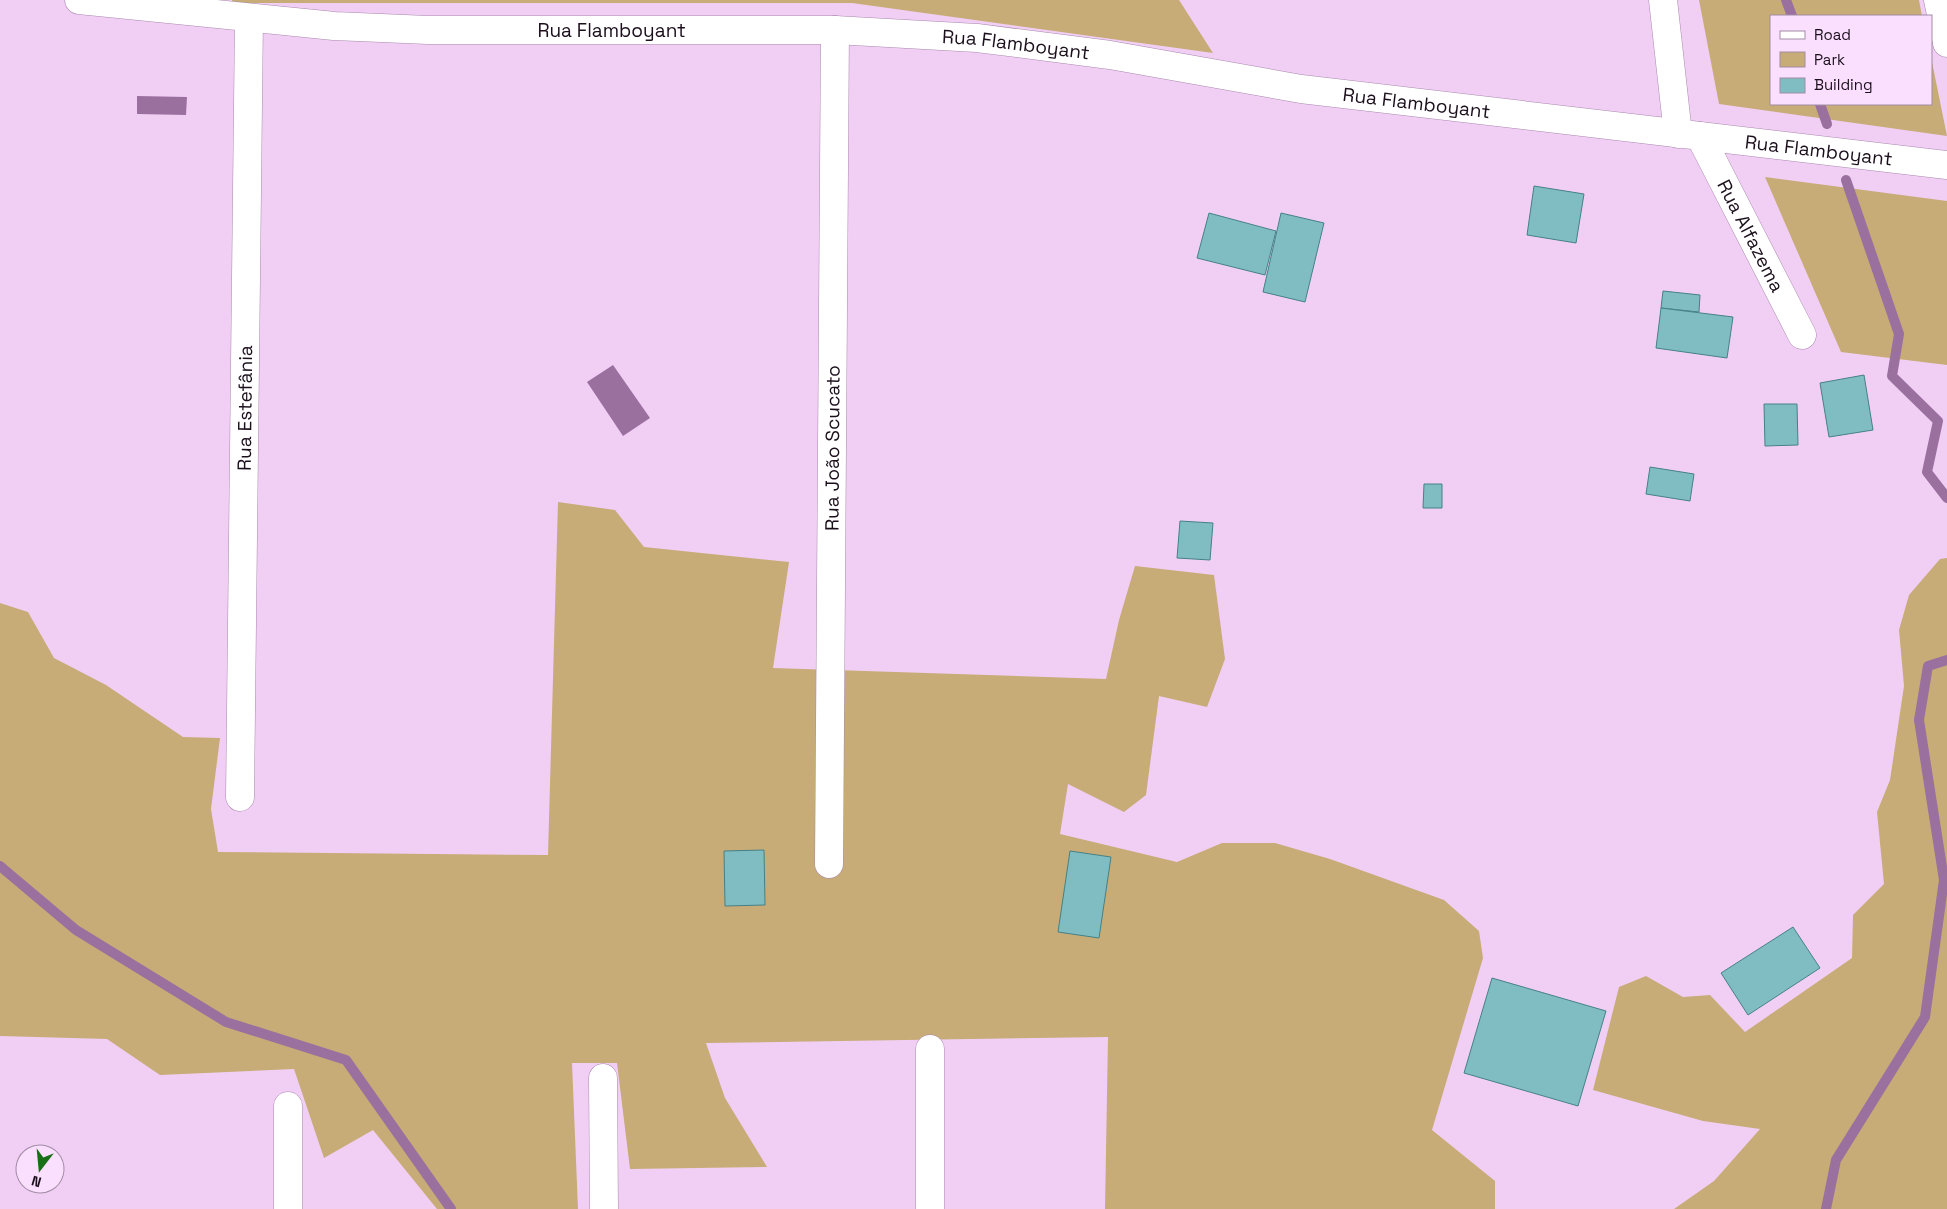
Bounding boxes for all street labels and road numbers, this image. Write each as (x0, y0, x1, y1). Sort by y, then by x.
street label: Rua Flamboyant (537, 18, 686, 43)
street label: Rua Flamboyant (941, 24, 1091, 65)
street label: Rua Flamboyant (1341, 82, 1492, 124)
street label: Rua Flamboyant (1744, 129, 1894, 171)
street label: Rua Alfazema (1711, 175, 1790, 296)
street label: Rua Estefânia (232, 345, 258, 471)
street label: Rua João Scucato (819, 365, 846, 531)

